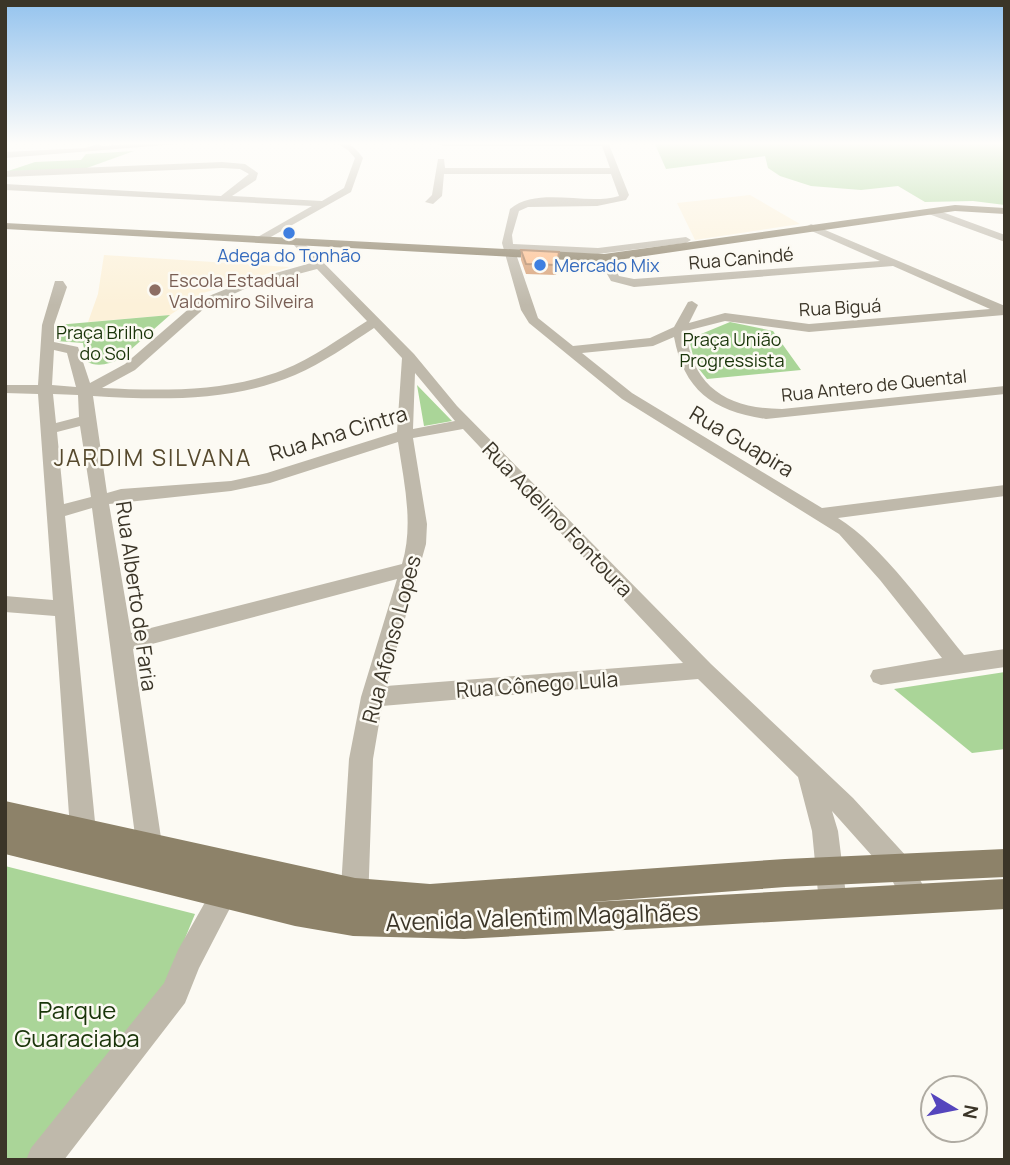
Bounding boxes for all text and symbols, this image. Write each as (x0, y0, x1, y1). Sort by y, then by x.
marker: Adega do Tonhão (281, 225, 297, 241)
street label: Rua Canindé (688, 241, 794, 275)
place label: Adega do Tonhão (217, 243, 361, 267)
place label: Mercado Mix (554, 253, 660, 277)
marker: Mercado Mix (532, 257, 548, 273)
place label: Escola Estadual Valdomiro Silveira (169, 268, 314, 313)
marker: Escola Estadual Valdomiro Silveira (147, 282, 163, 298)
street label: Rua Biguá (798, 293, 882, 321)
park label: Praça Brilho do Sol (56, 320, 154, 365)
park label: Praça União Progressista (679, 327, 785, 372)
street label: Rua Antero de Quental (780, 363, 968, 407)
street label: Rua Ana Cintra (266, 399, 410, 467)
street label: Rua Guapira (685, 399, 799, 483)
street label: Rua Adelino Fontoura (477, 435, 639, 603)
district label: JARDIM SILVANA (54, 441, 252, 473)
street label: Rua Alberto de Faria (110, 499, 164, 693)
street label: Rua Afonso Lopes (355, 552, 427, 726)
street label: Rua Cônego Lula (455, 664, 619, 704)
street label: Avenida Valentim Magalhães (385, 894, 699, 938)
park label: Parque Guaraciaba (14, 993, 140, 1054)
north arrow (919, 1074, 989, 1144)
text: N (957, 1103, 985, 1121)

